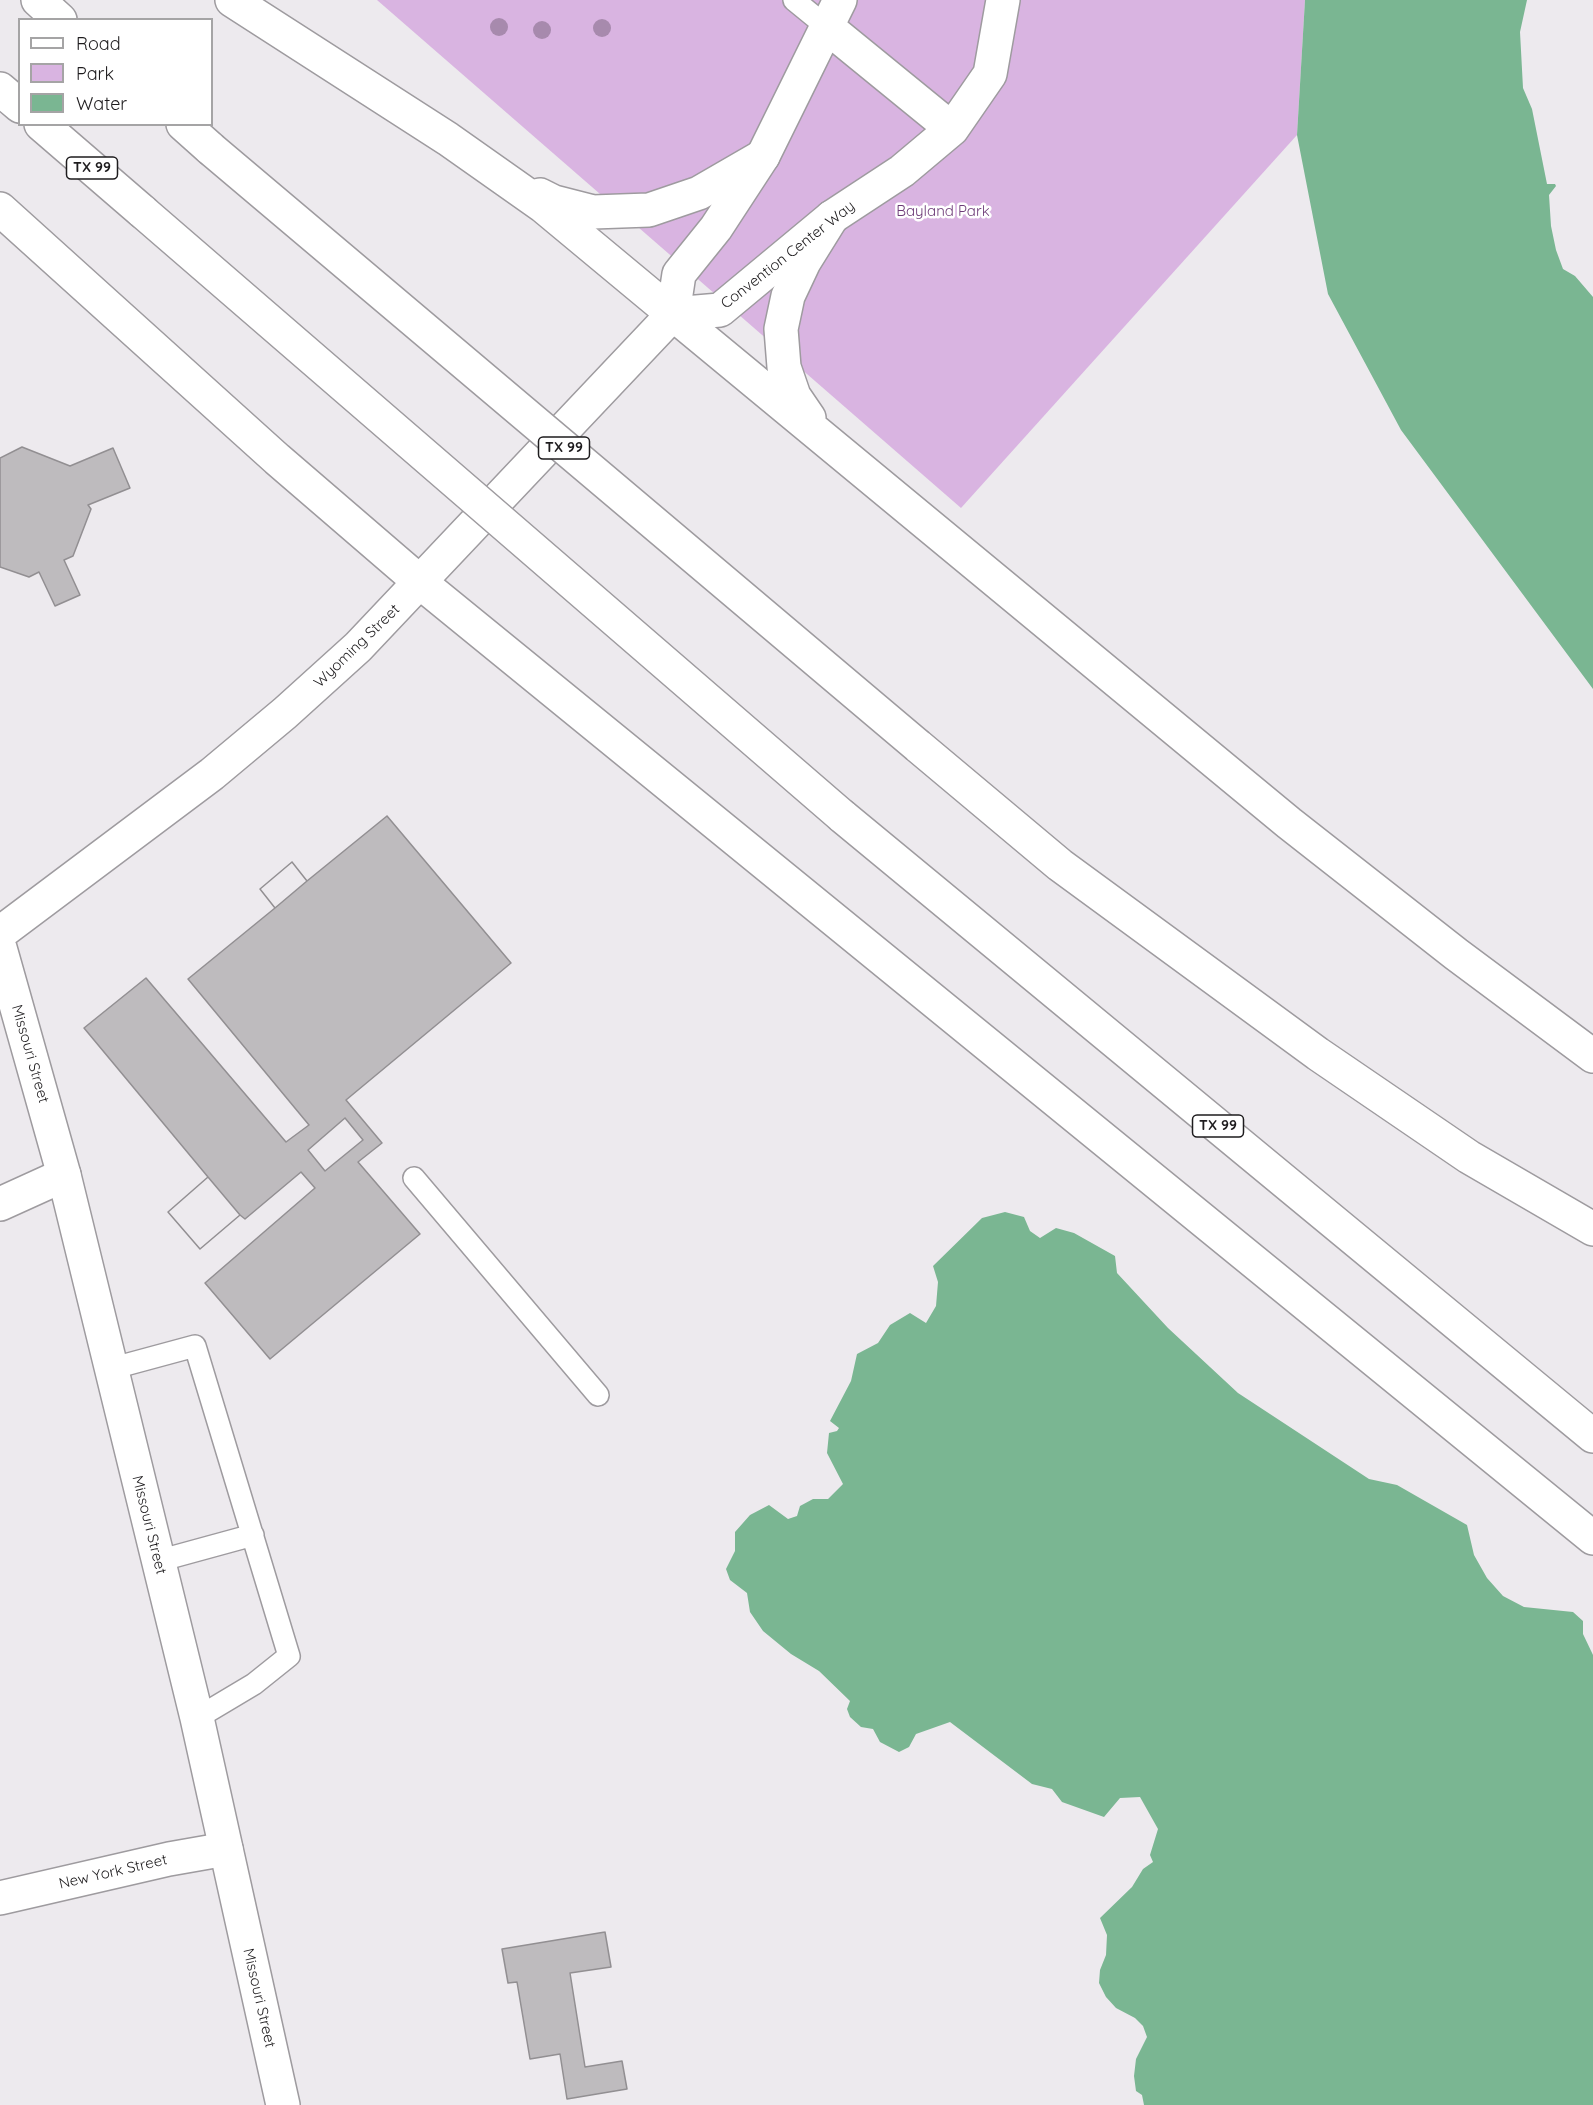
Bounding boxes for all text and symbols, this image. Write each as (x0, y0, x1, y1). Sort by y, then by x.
legend (18, 18, 213, 126)
text: Road (76, 32, 121, 55)
text: Park (76, 62, 114, 85)
text: Water (76, 92, 127, 115)
road number: TX 99 (66, 157, 118, 179)
street label: Convention Center Way (718, 197, 858, 313)
park label: Bayland Park (896, 202, 990, 220)
road number: TX 99 (538, 437, 590, 459)
street label: Wyoming Street (310, 601, 404, 691)
street label: Missouri Street (7, 1003, 53, 1105)
road number: TX 99 (1192, 1115, 1244, 1137)
street label: Missouri Street (128, 1474, 170, 1576)
street label: New York Street (57, 1851, 169, 1893)
street label: Missouri Street (239, 1947, 279, 2049)

